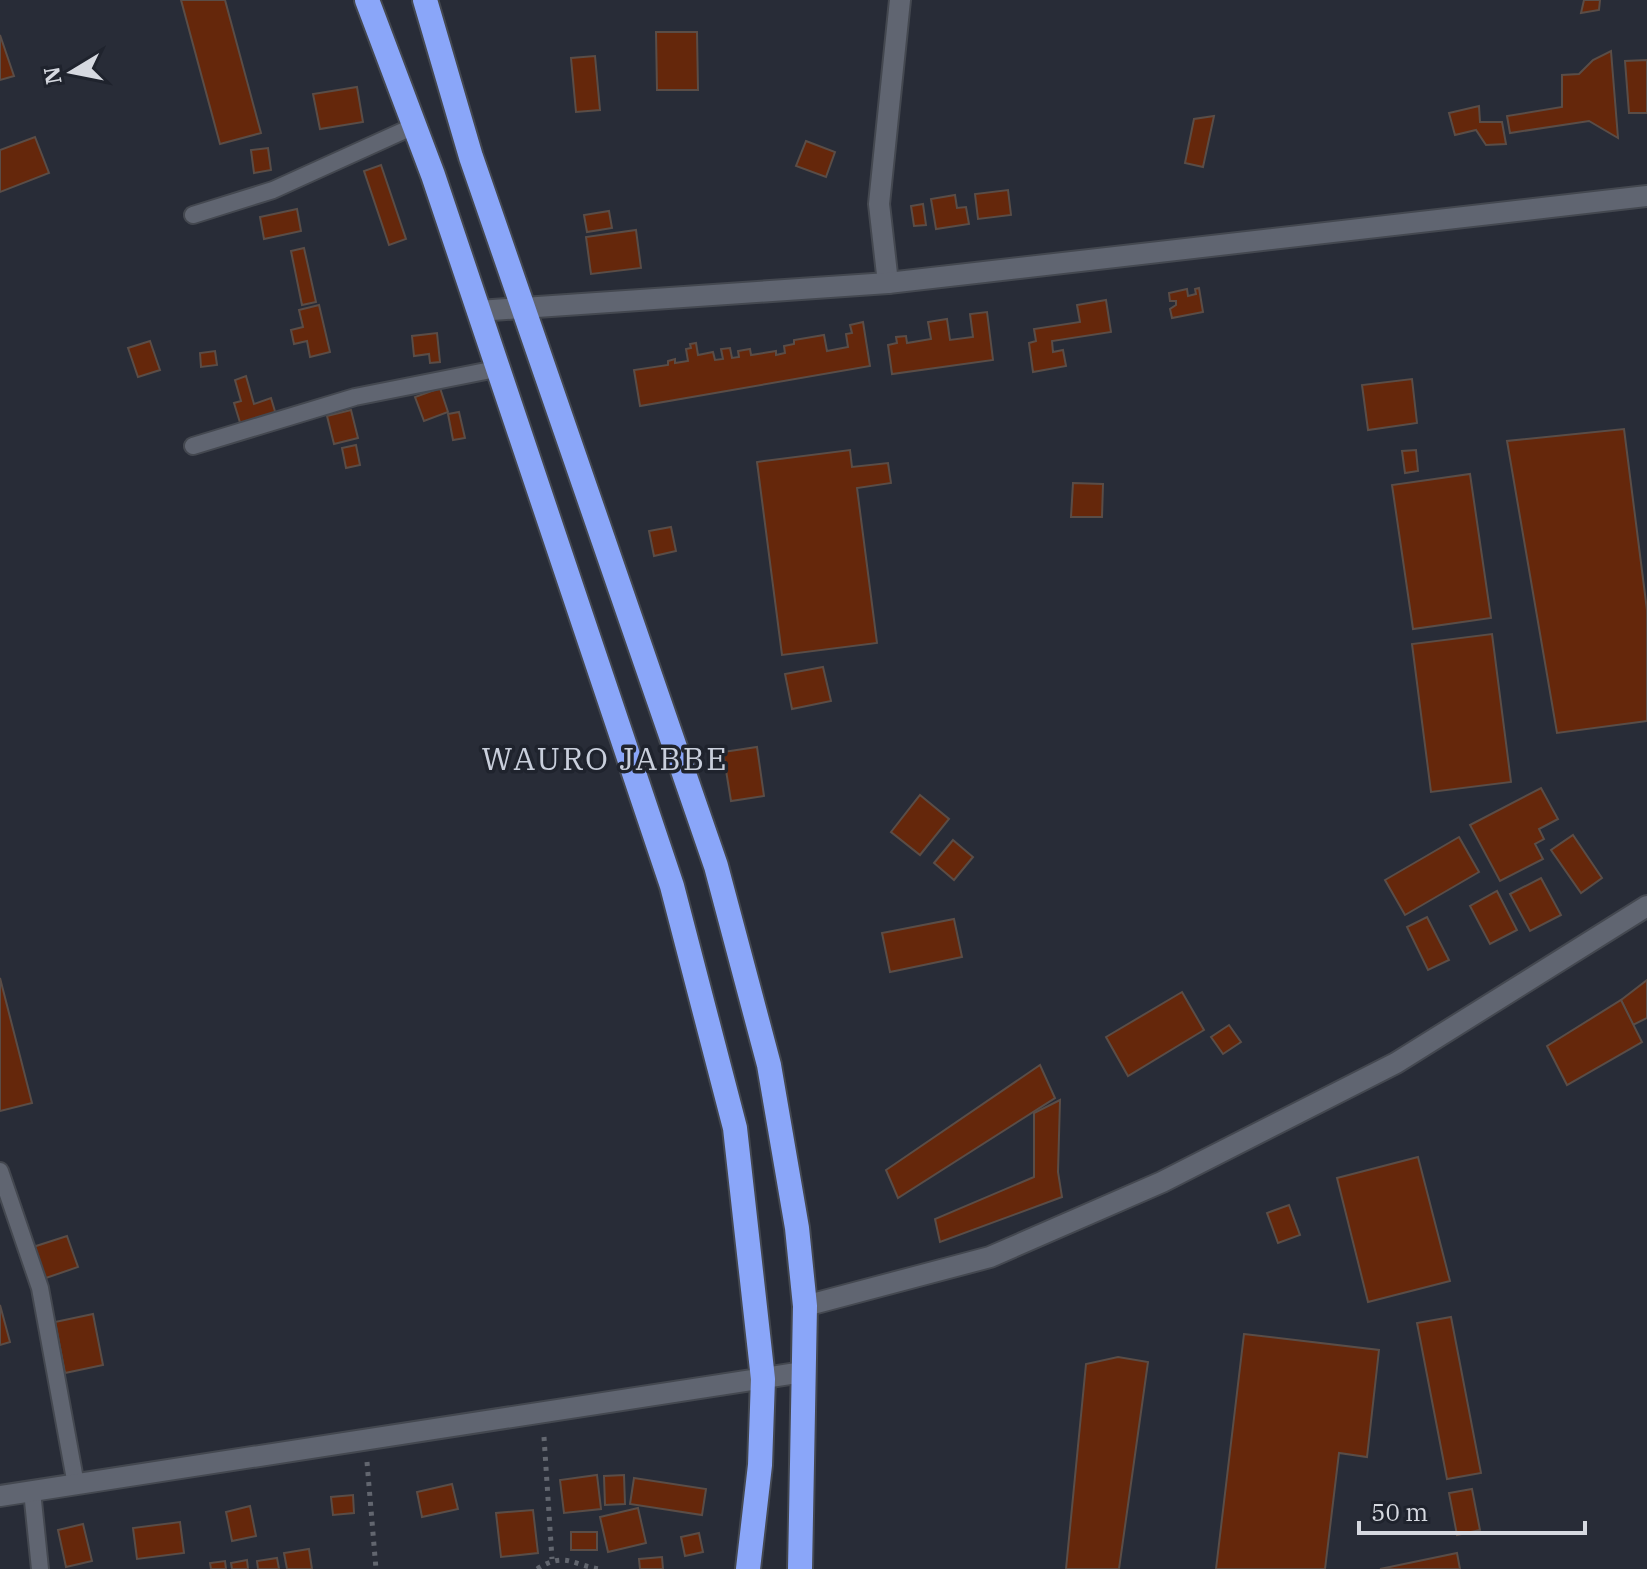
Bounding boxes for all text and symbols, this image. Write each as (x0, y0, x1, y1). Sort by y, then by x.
north arrow (32, 32, 112, 112)
text: N (36, 64, 68, 87)
district label: WAURO JABBE (481, 737, 729, 779)
scale bar (1359, 1485, 1585, 1535)
text: 50 m (1371, 1496, 1428, 1528)

